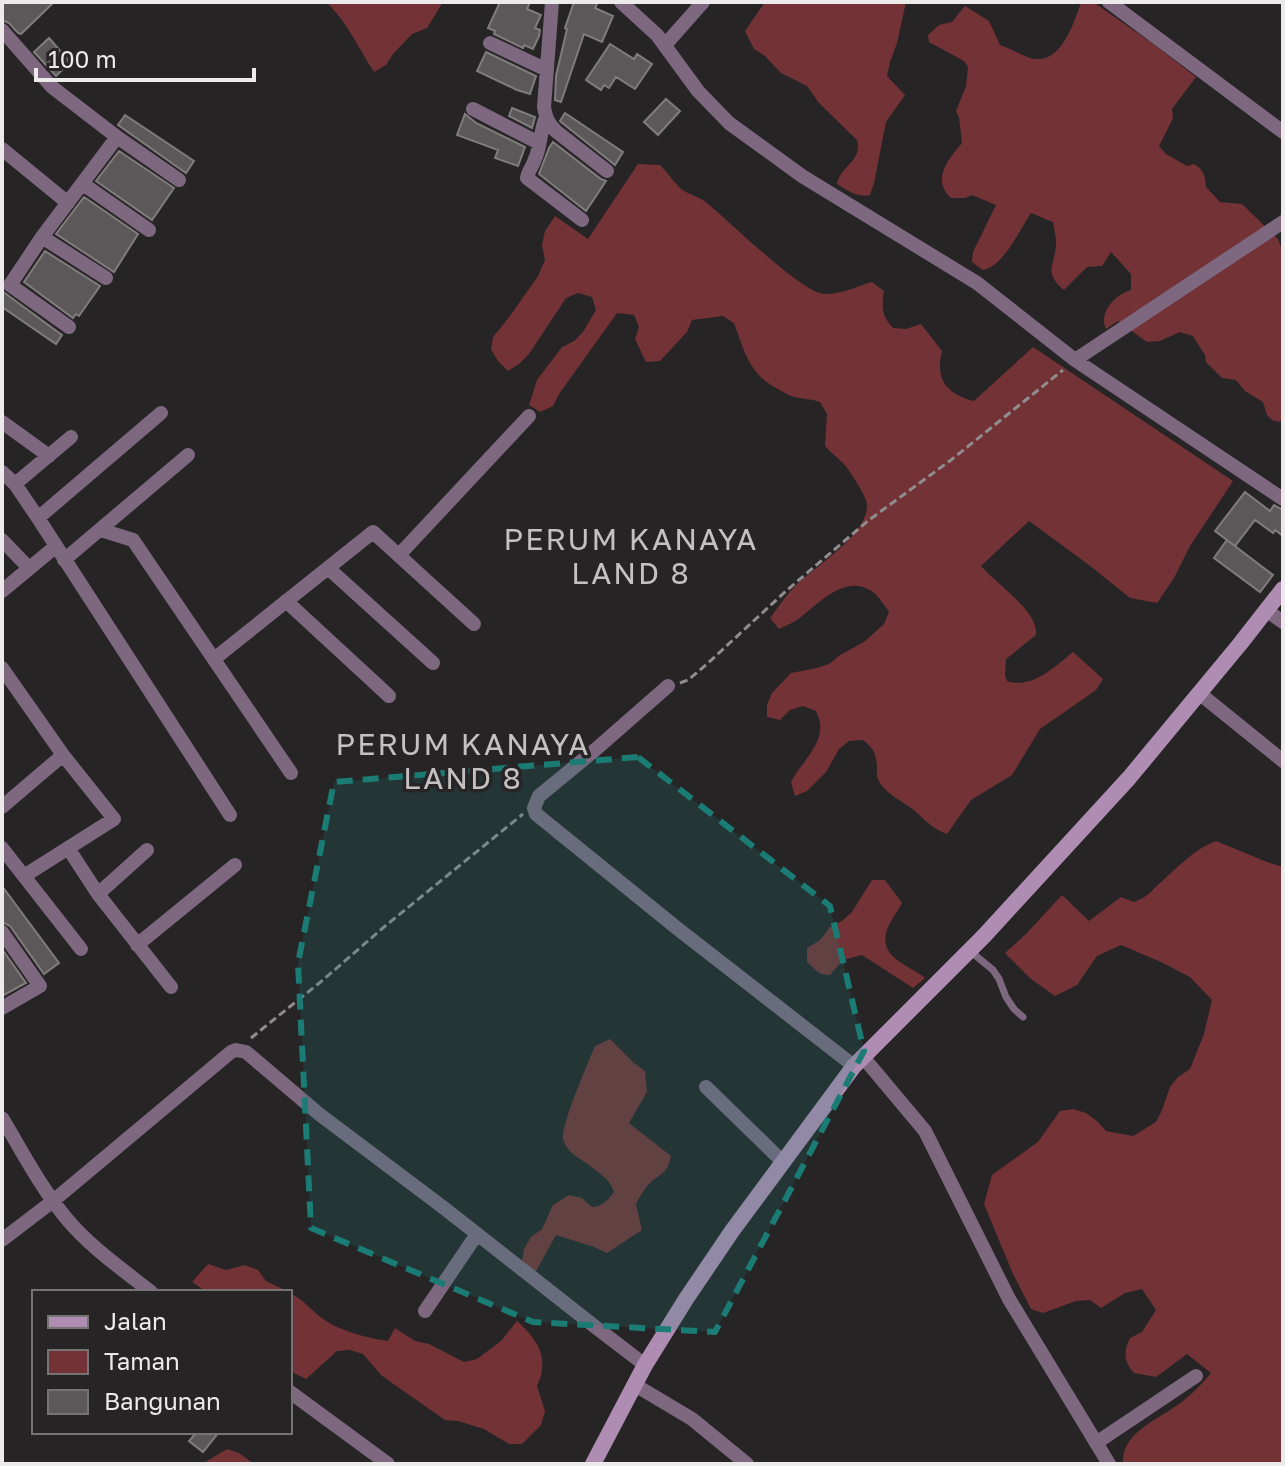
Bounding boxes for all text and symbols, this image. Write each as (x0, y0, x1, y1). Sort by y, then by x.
scale bar (36, 32, 254, 82)
text: 100 m (48, 44, 117, 73)
district label: PERUM KANAYA LAND 8 (504, 521, 758, 591)
district label: PERUM KANAYA LAND 8 (336, 726, 590, 796)
legend (32, 1290, 292, 1434)
text: Jalan (104, 1306, 167, 1335)
text: Taman (104, 1346, 180, 1375)
text: Bangunan (104, 1386, 221, 1415)

